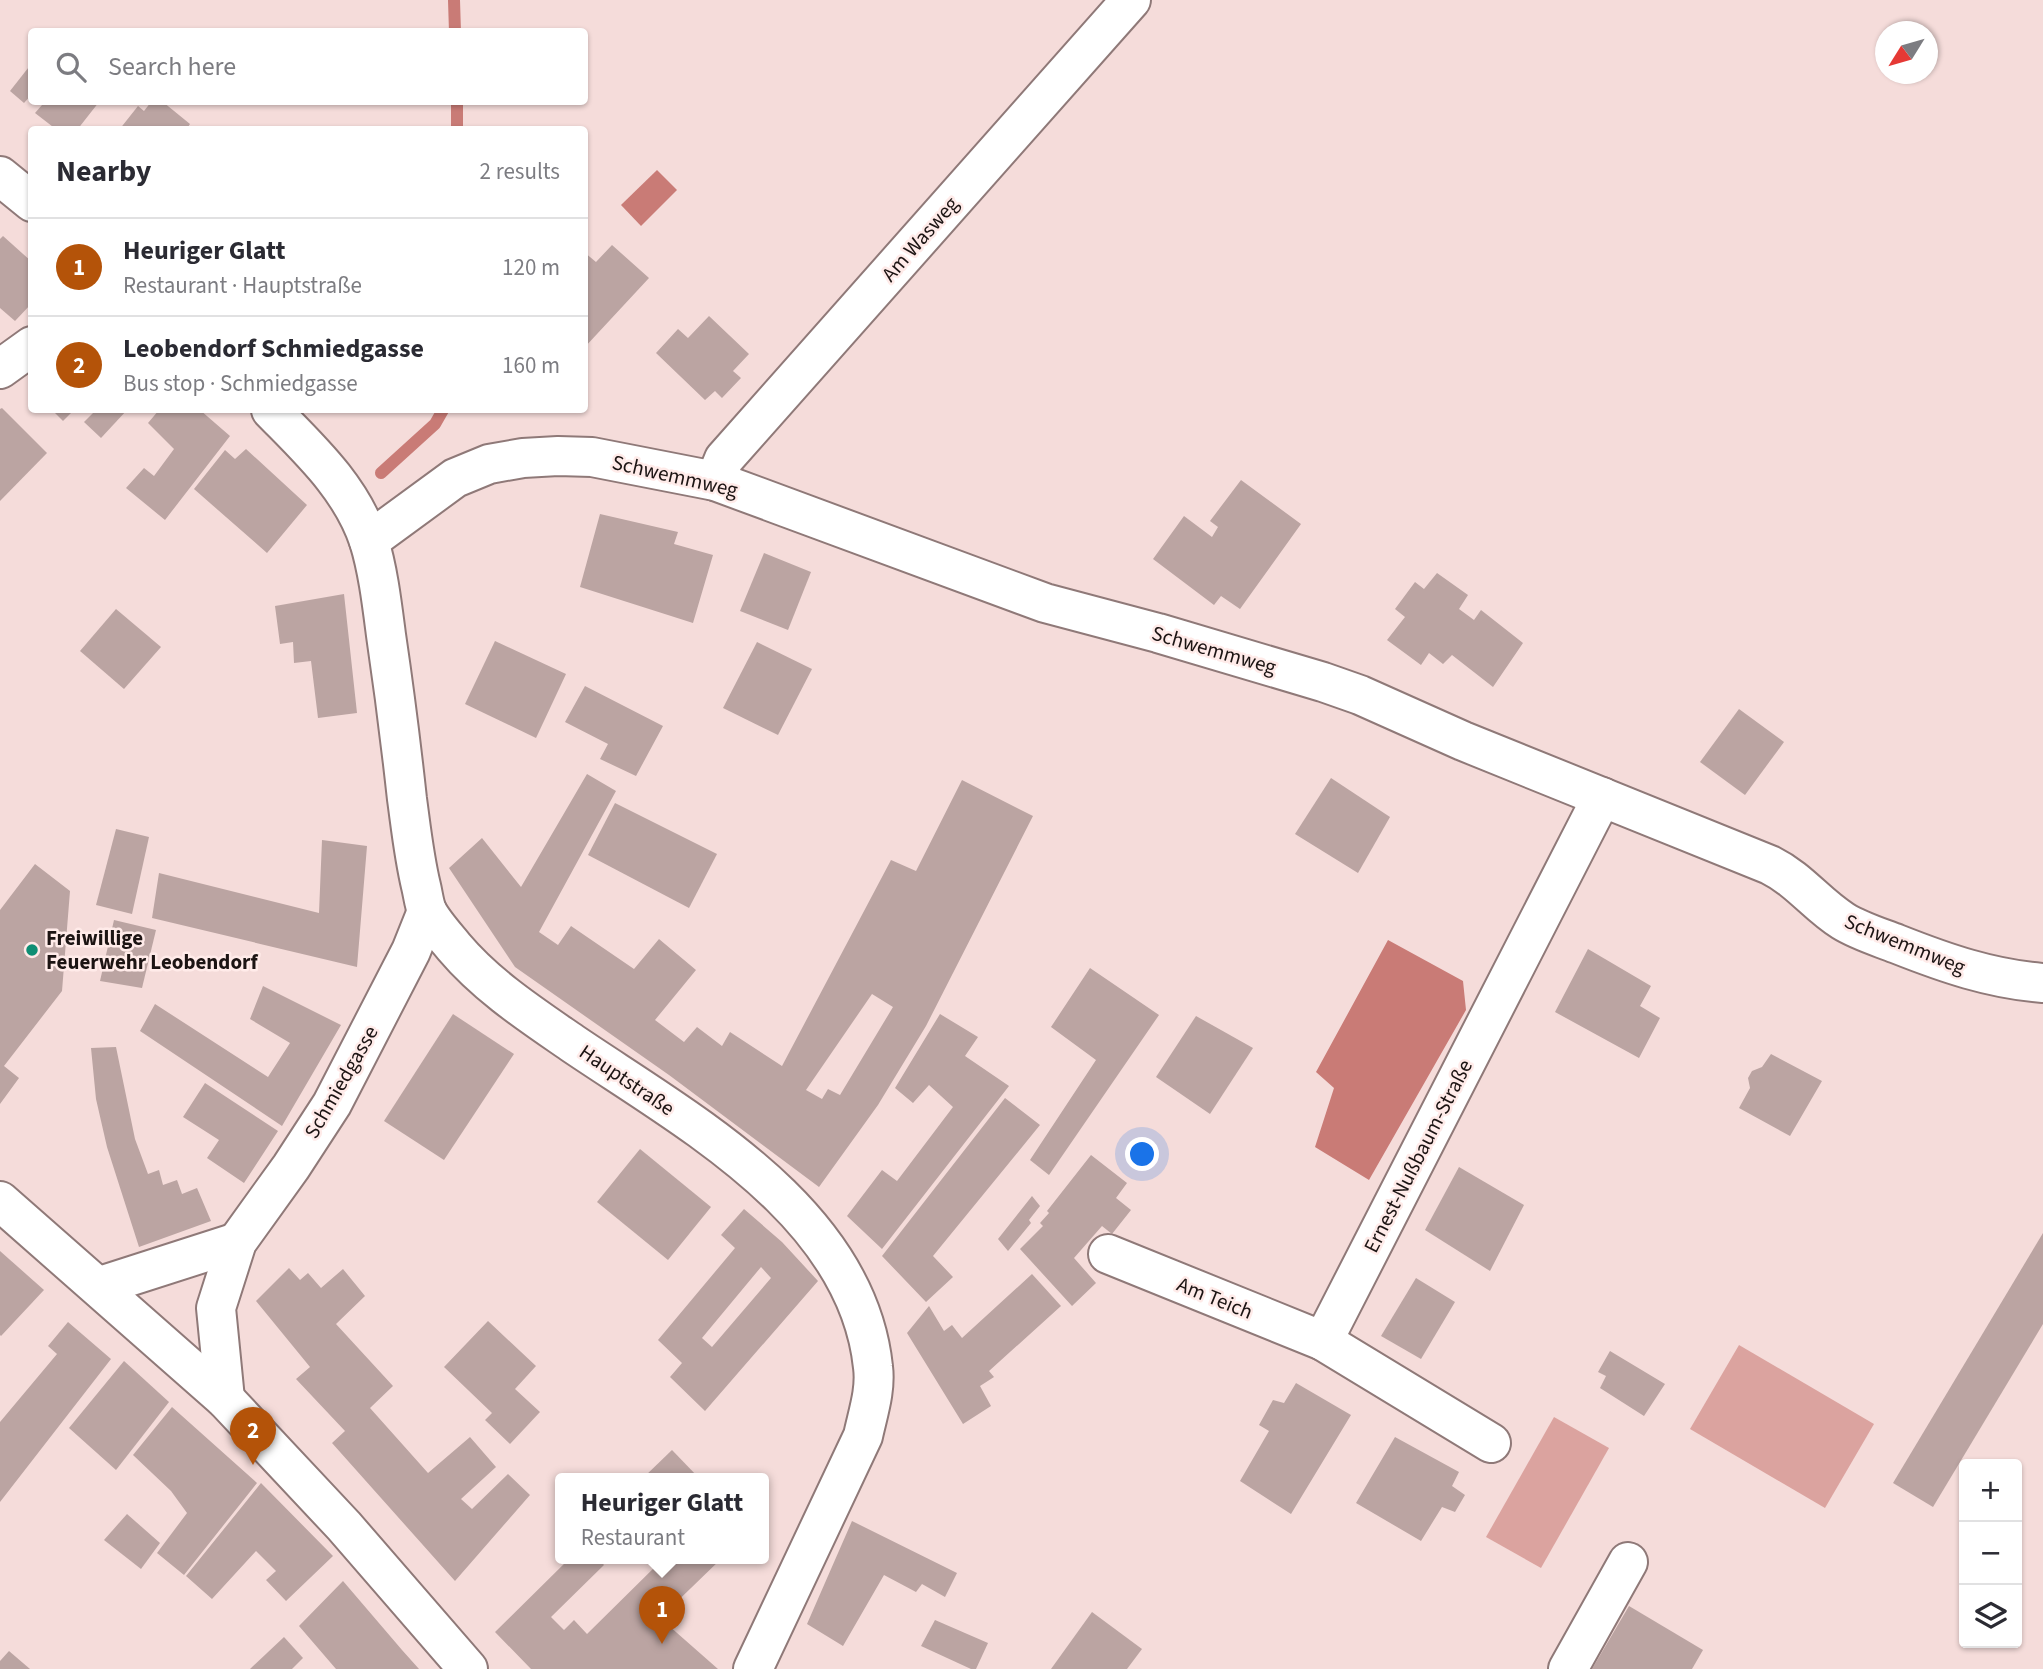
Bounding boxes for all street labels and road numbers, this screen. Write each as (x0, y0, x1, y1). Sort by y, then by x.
street label: Am Wasweg (874, 189, 966, 288)
street label: Schwemmweg (609, 447, 741, 505)
street label: Schwemmweg (1148, 618, 1280, 682)
street label: Schwemmweg (1840, 906, 1970, 982)
street label: Schmiedgasse (297, 1020, 385, 1144)
street label: Hauptstraße (573, 1037, 681, 1123)
street label: Ernest-Nußbaum-Straße (1356, 1054, 1480, 1258)
street label: Am Teich (1173, 1269, 1257, 1327)

